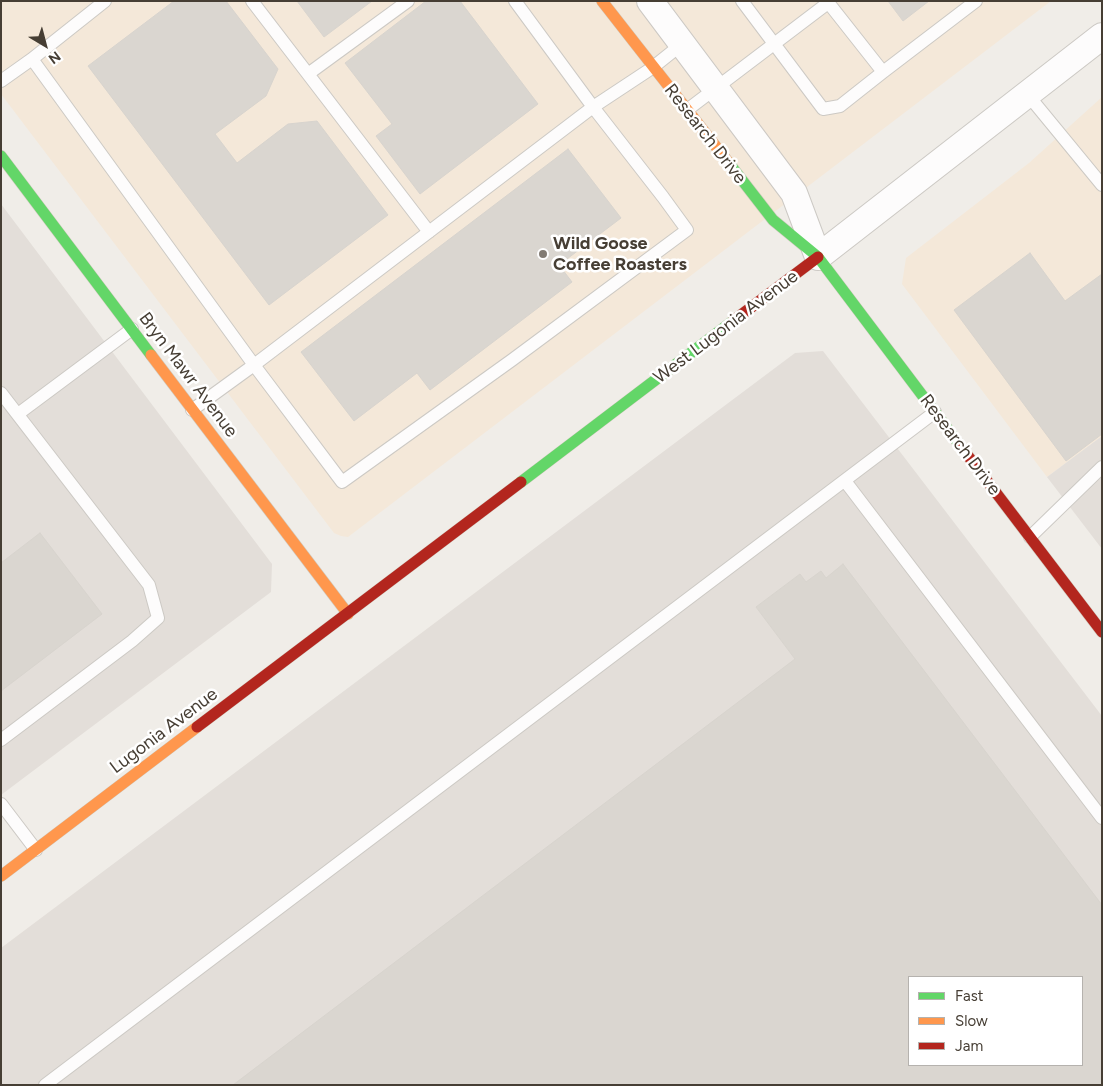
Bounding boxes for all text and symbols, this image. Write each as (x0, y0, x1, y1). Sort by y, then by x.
north arrow (20, 20, 70, 70)
text: N (45, 47, 64, 67)
street label: Research Drive (659, 80, 751, 188)
place label: Wild Goose Coffee Roasters (553, 233, 687, 276)
marker: Wild Goose Coffee Roasters (537, 248, 549, 260)
street label: West Lugonia Avenue (650, 266, 802, 388)
street label: Bryn Mawr Avenue (134, 308, 242, 442)
street label: Research Drive (915, 390, 1005, 500)
street label: Lugonia Avenue (106, 684, 222, 778)
legend (908, 976, 1083, 1066)
text: Fast (955, 987, 983, 1005)
text: Slow (955, 1012, 988, 1030)
text: Jam (955, 1037, 983, 1055)

